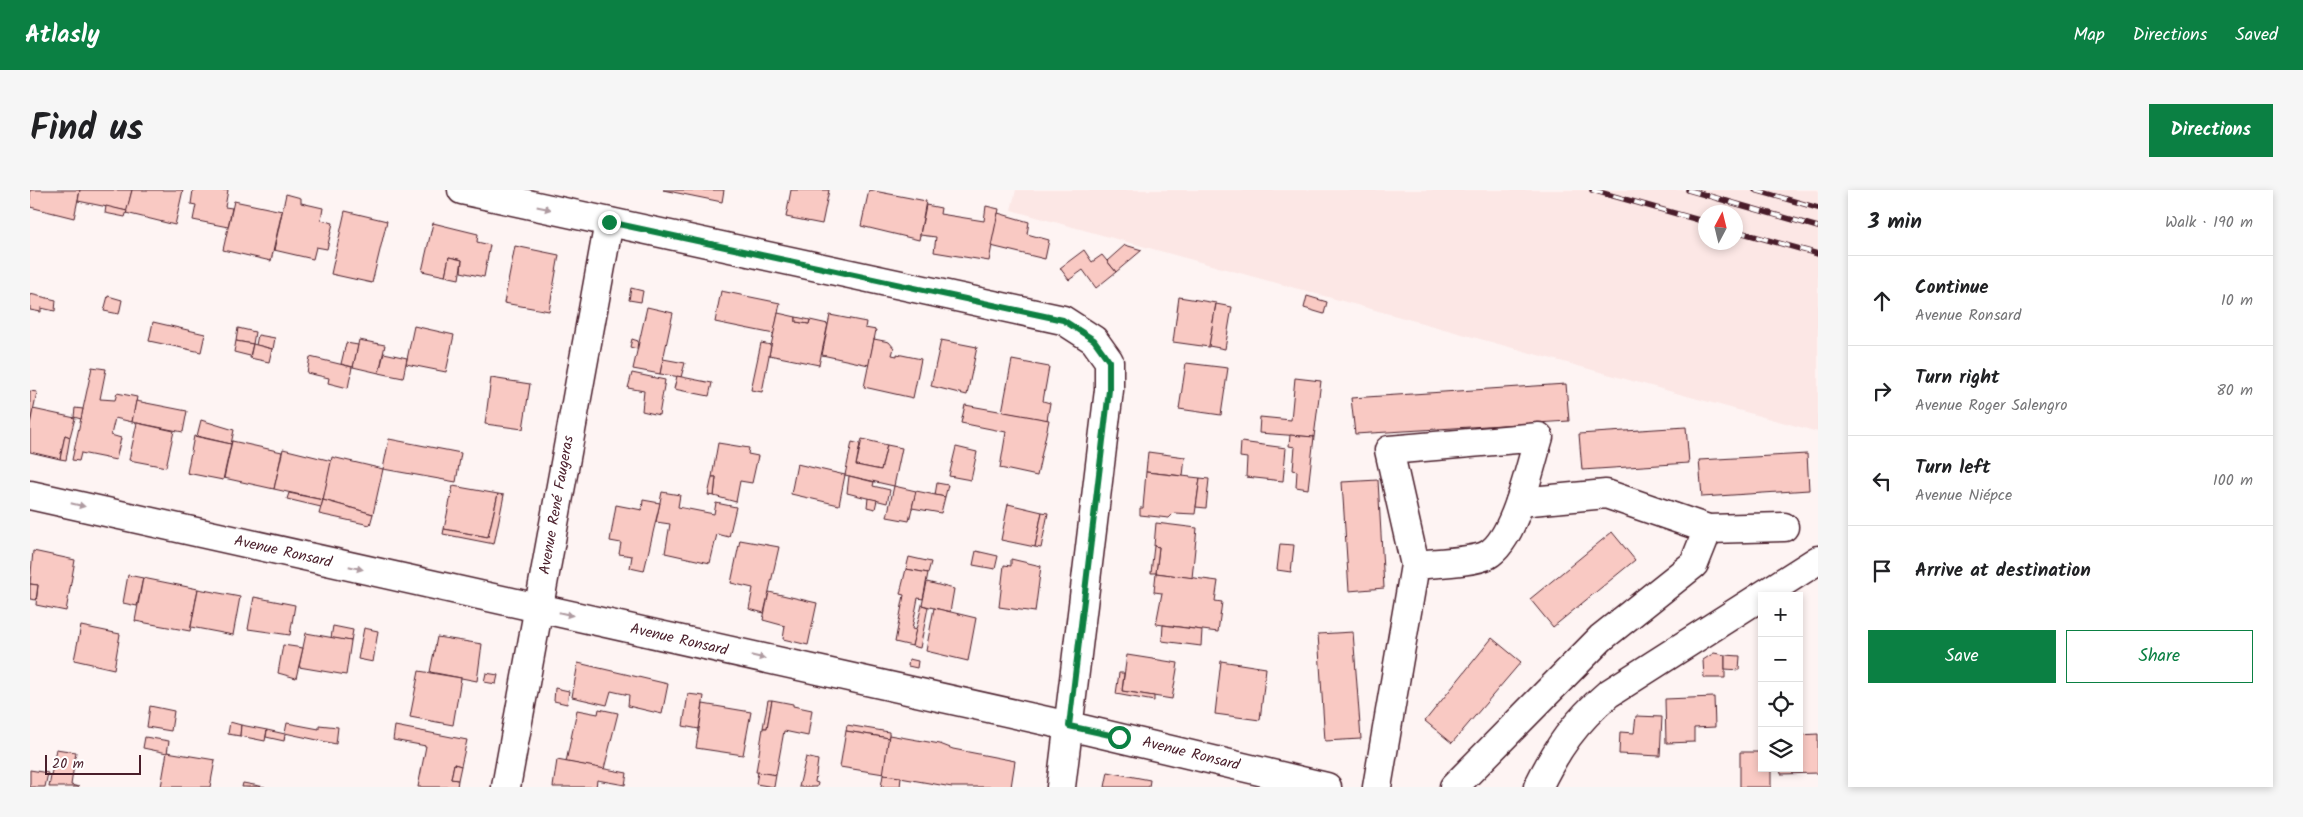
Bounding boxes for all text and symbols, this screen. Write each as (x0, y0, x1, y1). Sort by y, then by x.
text: Atlasly (25, 16, 100, 55)
text: Map (2073, 21, 2105, 50)
text: Directions (2133, 21, 2207, 50)
text: Saved (2235, 21, 2278, 50)
text: Find us (30, 102, 143, 158)
button: Directions (2149, 104, 2273, 157)
one-way arrow (536, 204, 551, 212)
north arrow (1698, 205, 1743, 250)
text: 3 min (1868, 206, 1922, 239)
text: Walk · 190 m (2165, 210, 2253, 235)
route end (598, 211, 621, 234)
text: Continue (1915, 273, 1988, 303)
icon: ahead (1868, 287, 1896, 315)
text: 10 m (2221, 288, 2253, 313)
text: Avenue Ronsard (1915, 303, 2021, 328)
text: Turn right (1915, 363, 2000, 393)
icon: right (1868, 377, 1896, 405)
text: 80 m (2216, 378, 2253, 403)
text: Avenue Roger Salengro (1915, 393, 2067, 418)
street label: Avenue René Faugeras (533, 433, 581, 576)
text: Turn left (1915, 453, 1990, 483)
icon: left (1868, 467, 1896, 495)
text: 100 m (2213, 468, 2253, 493)
text: Avenue Niépce (1915, 483, 2012, 508)
one-way arrow (70, 501, 85, 509)
street label: Avenue Ronsard (232, 529, 335, 575)
text: Arrive at destination (1915, 556, 2091, 586)
icon: arrive (1868, 557, 1896, 585)
one-way arrow (348, 564, 363, 572)
map controls (1758, 592, 1803, 772)
button: + (1758, 592, 1803, 637)
one-way arrow (558, 610, 573, 618)
street label: Avenue Ronsard (628, 617, 731, 663)
button: Save (1868, 630, 2056, 683)
button: Share (2066, 630, 2253, 683)
button: − (1758, 637, 1803, 682)
one-way arrow (751, 653, 766, 661)
button: locate (1758, 682, 1803, 727)
route start (1108, 726, 1131, 749)
button: layers (1758, 727, 1803, 772)
street label: Avenue Ronsard (1140, 730, 1243, 778)
scale bar (45, 752, 141, 775)
text: 20 m (52, 753, 84, 775)

